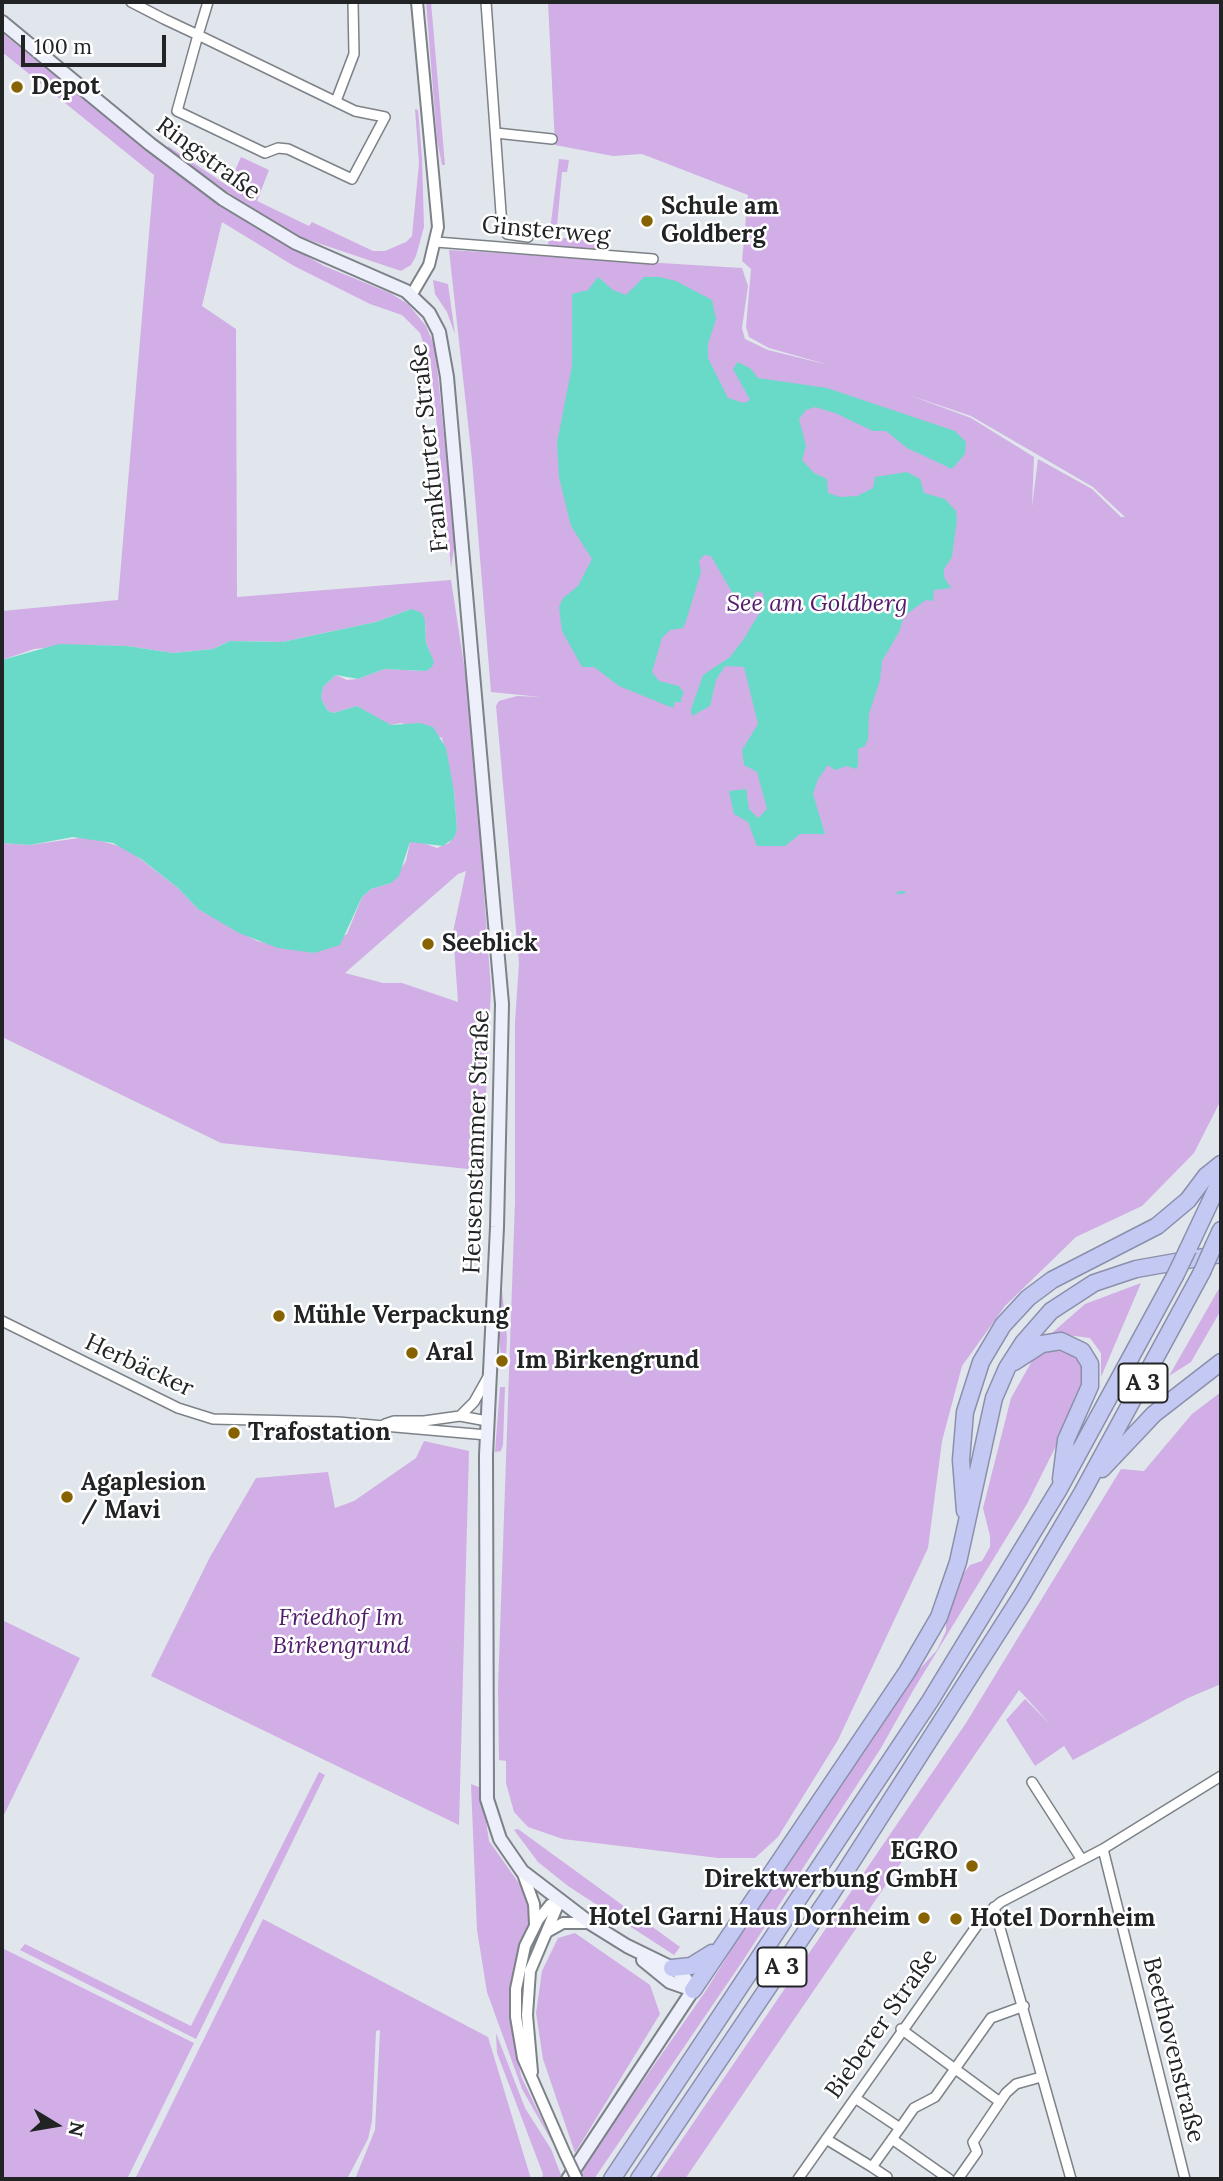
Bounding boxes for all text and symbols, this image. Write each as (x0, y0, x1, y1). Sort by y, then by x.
scale bar (24, 21, 170, 65)
text: 100 m (34, 33, 92, 60)
place label: Depot (31, 73, 100, 101)
marker: Depot (9, 79, 25, 95)
street label: Ringstraße (150, 111, 266, 207)
place label: Schule am Goldberg (661, 193, 779, 249)
street label: Ginsterweg (481, 211, 611, 251)
marker: Schule am Goldberg (639, 213, 655, 229)
street label: Frankfurter Straße (405, 342, 455, 554)
park label: See am Goldberg (726, 590, 908, 618)
place label: Seeblick (442, 930, 538, 958)
marker: Seeblick (420, 936, 436, 952)
street label: Heusenstammer Straße (458, 1009, 496, 1275)
place label: Mühle Verpackung (293, 1302, 509, 1330)
marker: Mühle Verpackung (271, 1308, 287, 1324)
street label: Herbäcker (80, 1328, 198, 1404)
place label: Aral (426, 1339, 473, 1367)
marker: Aral (404, 1345, 420, 1361)
place label: Im Birkengrund (516, 1347, 699, 1375)
marker: Im Birkengrund (494, 1353, 510, 1369)
road number: A 3 (1118, 1364, 1168, 1402)
place label: Trafostation (248, 1419, 390, 1447)
marker: Trafostation (226, 1425, 242, 1441)
place label: Agaplesion / Mavi (81, 1469, 206, 1525)
marker: Agaplesion / Mavi (59, 1489, 75, 1505)
park label: Friedhof Im Birkengrund (272, 1604, 410, 1660)
place label: EGRO Direktwerbung GmbH (704, 1838, 958, 1894)
marker: EGRO Direktwerbung GmbH (964, 1858, 980, 1874)
place label: Hotel Garni Haus Dornheim (589, 1904, 910, 1932)
place label: Hotel Dornheim (970, 1905, 1155, 1933)
marker: Hotel Garni Haus Dornheim (916, 1910, 932, 1926)
marker: Hotel Dornheim (948, 1911, 964, 1927)
street label: Bieberer Straße (820, 1944, 944, 2104)
road number: A 3 (758, 1948, 806, 1986)
street label: Beethovenstraße (1136, 1954, 1210, 2146)
north arrow (21, 2090, 91, 2160)
text: N (63, 2120, 90, 2139)

